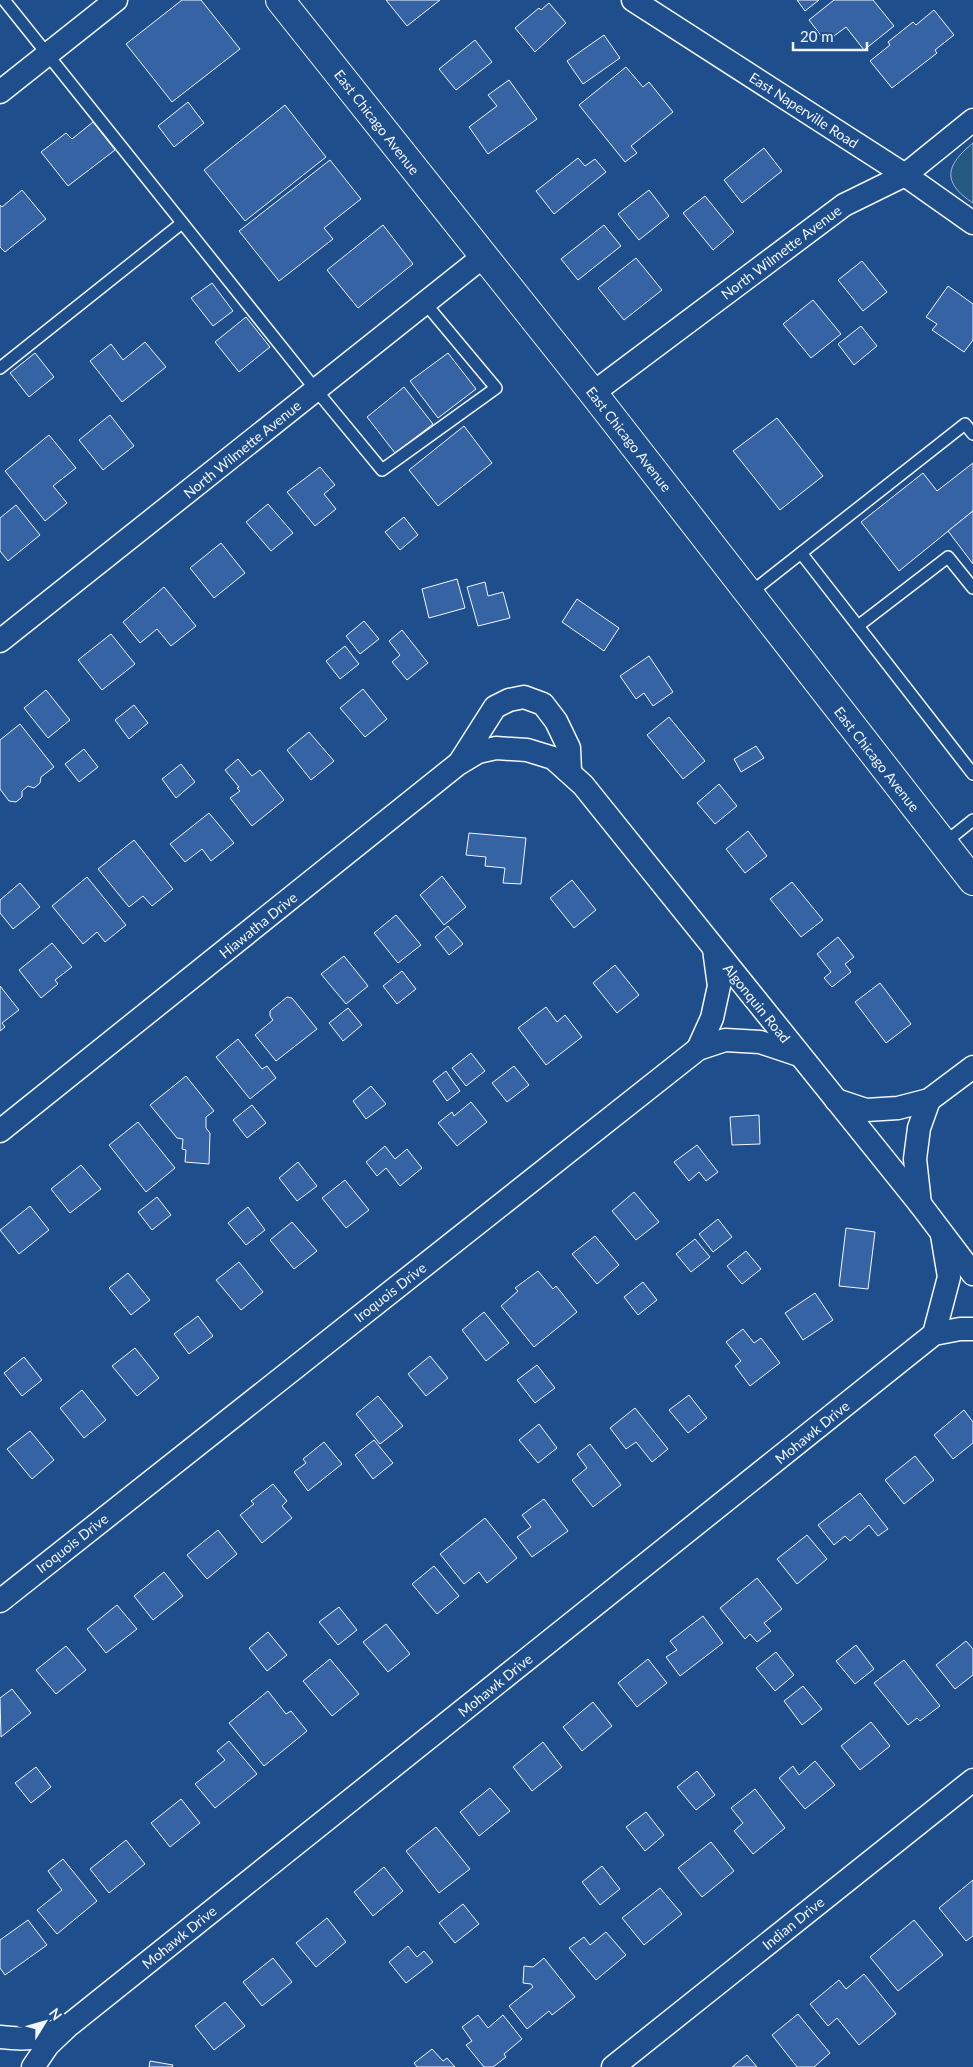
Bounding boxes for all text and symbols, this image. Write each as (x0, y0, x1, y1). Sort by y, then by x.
scale bar (793, 20, 867, 52)
text: 20 m (800, 27, 834, 45)
street label: East Chicago Avenue (331, 66, 423, 178)
street label: East Naperville Road (746, 68, 862, 152)
street label: North Wilmette Avenue (718, 201, 844, 303)
street label: East Chicago Avenue (583, 383, 675, 495)
street label: North Wilmette Avenue (180, 396, 304, 502)
street label: East Chicago Avenue (831, 703, 923, 815)
street label: Hiawatha Drive (216, 888, 300, 962)
street label: Algonquin Road (720, 960, 794, 1046)
street label: Iroquois Drive (351, 1259, 429, 1325)
street label: Mohawk Drive (771, 1397, 853, 1467)
street label: Iroquois Drive (33, 1510, 111, 1576)
street label: Mohawk Drive (454, 1650, 536, 1720)
street label: Indian Drive (759, 1893, 827, 1953)
street label: Mohawk Drive (138, 1902, 220, 1972)
north arrow (20, 1997, 70, 2047)
text: N (46, 2004, 66, 2023)

